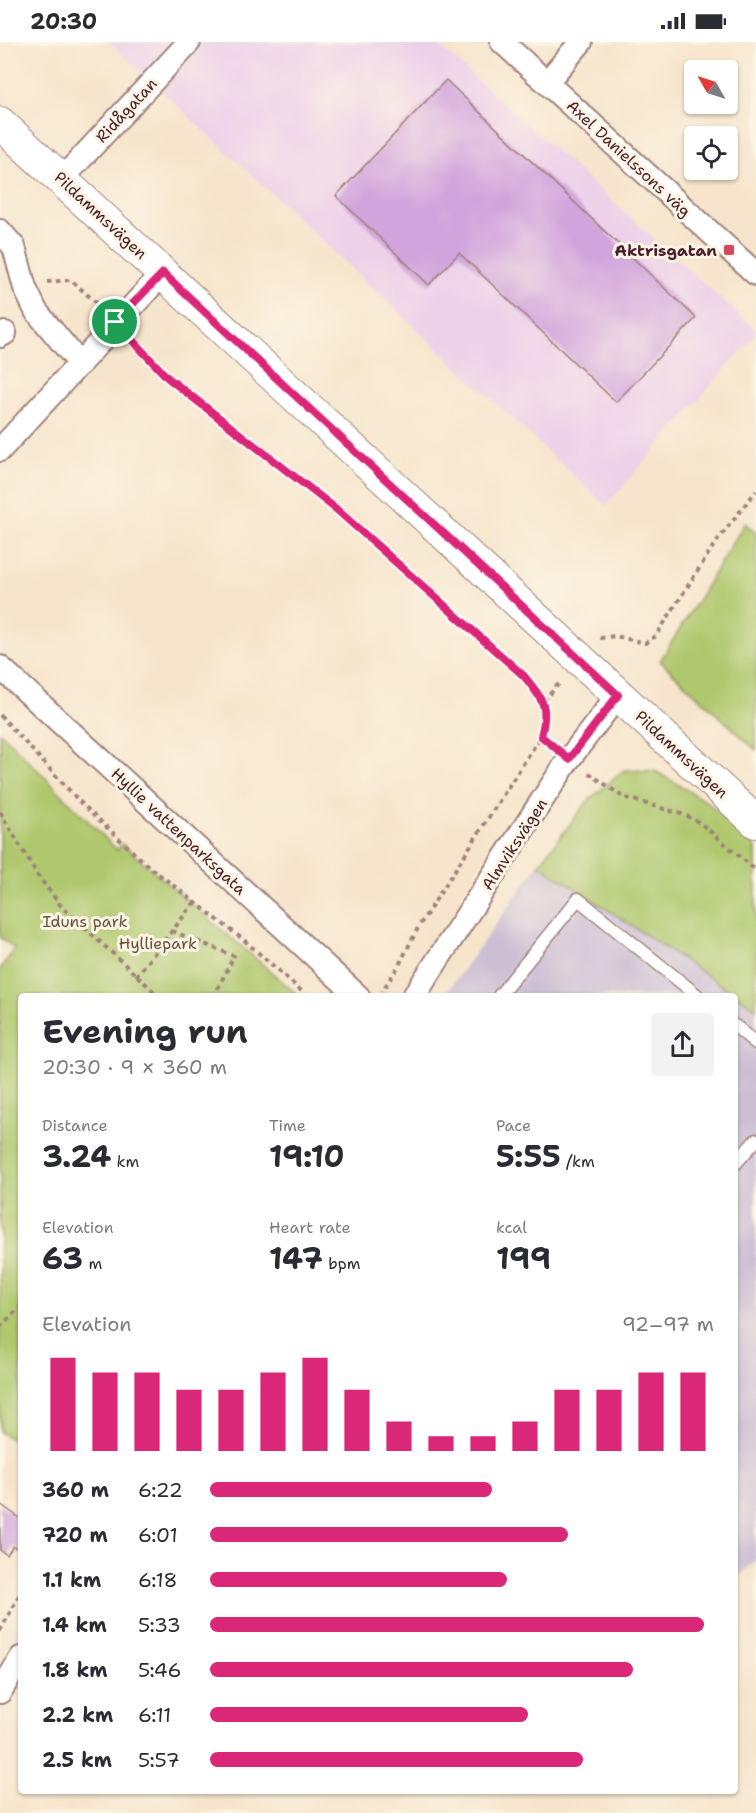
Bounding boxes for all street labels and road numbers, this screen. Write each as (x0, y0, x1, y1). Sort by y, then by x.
street label: Ridågatan (91, 73, 162, 147)
street label: Axel Danielssons väg (562, 95, 695, 222)
street label: Pildammsvägen (50, 167, 152, 264)
street label: Pildammsvägen (631, 706, 733, 803)
street label: Hyllie vattenparksgata (107, 763, 251, 900)
street label: Almviksvägen (477, 794, 552, 894)

